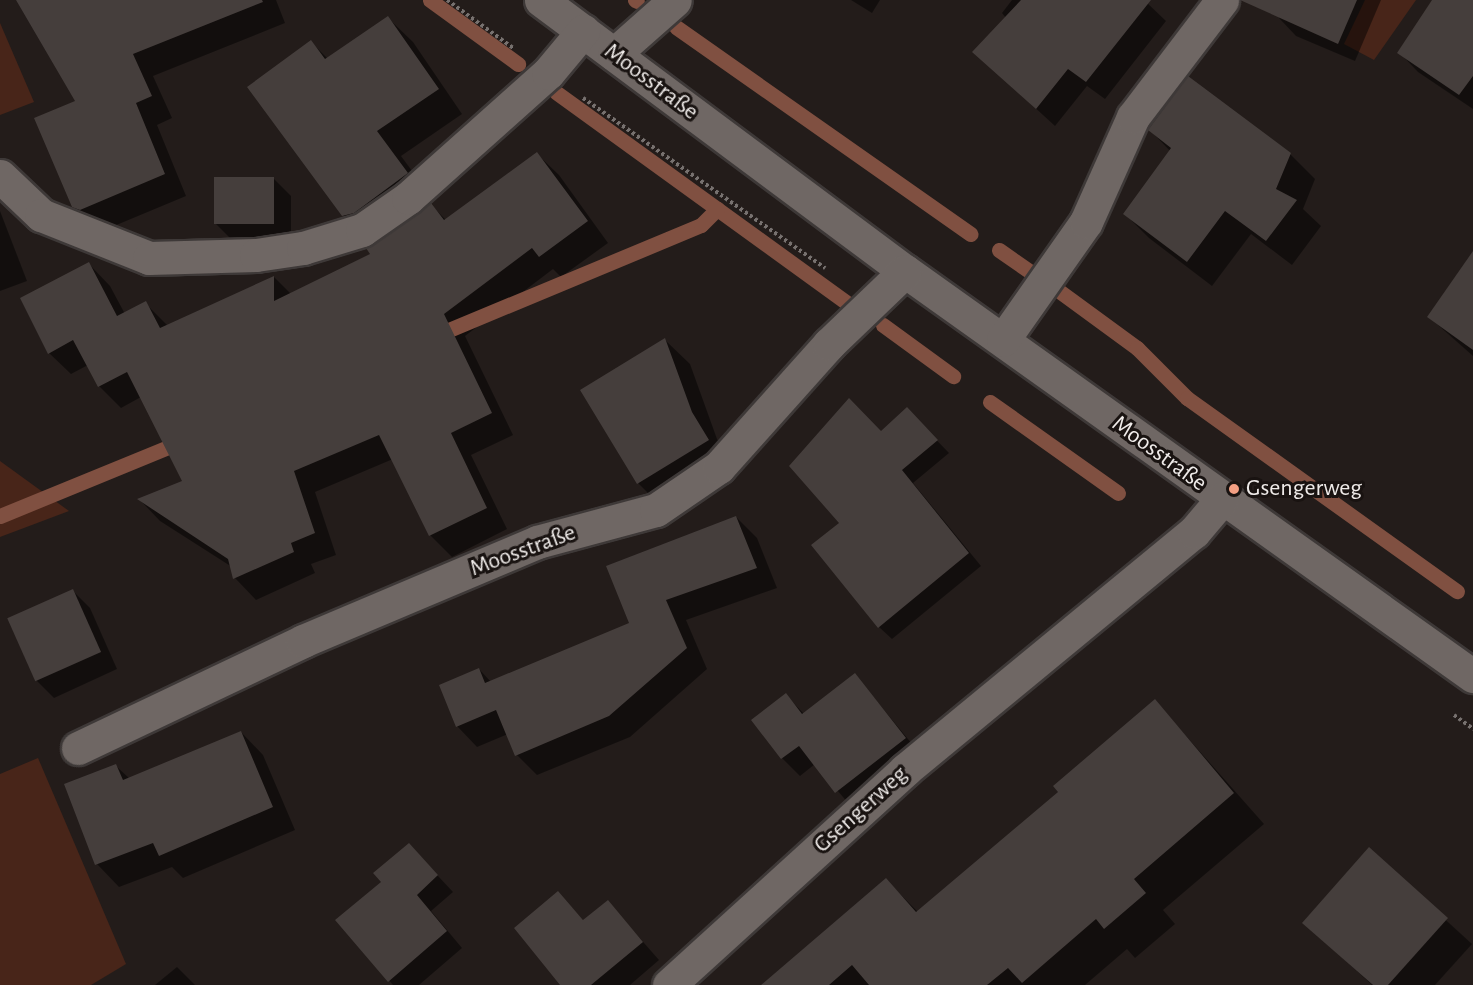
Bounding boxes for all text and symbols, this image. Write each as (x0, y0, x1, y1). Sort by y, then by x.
street label: Moosstraße (598, 37, 704, 127)
street label: Moosstraße (1106, 410, 1212, 498)
place label: Gsengerweg (1246, 475, 1362, 503)
marker: Gsengerweg (1227, 482, 1241, 496)
street label: Moosstraße (466, 519, 580, 583)
street label: Gsengerweg (808, 761, 914, 859)

